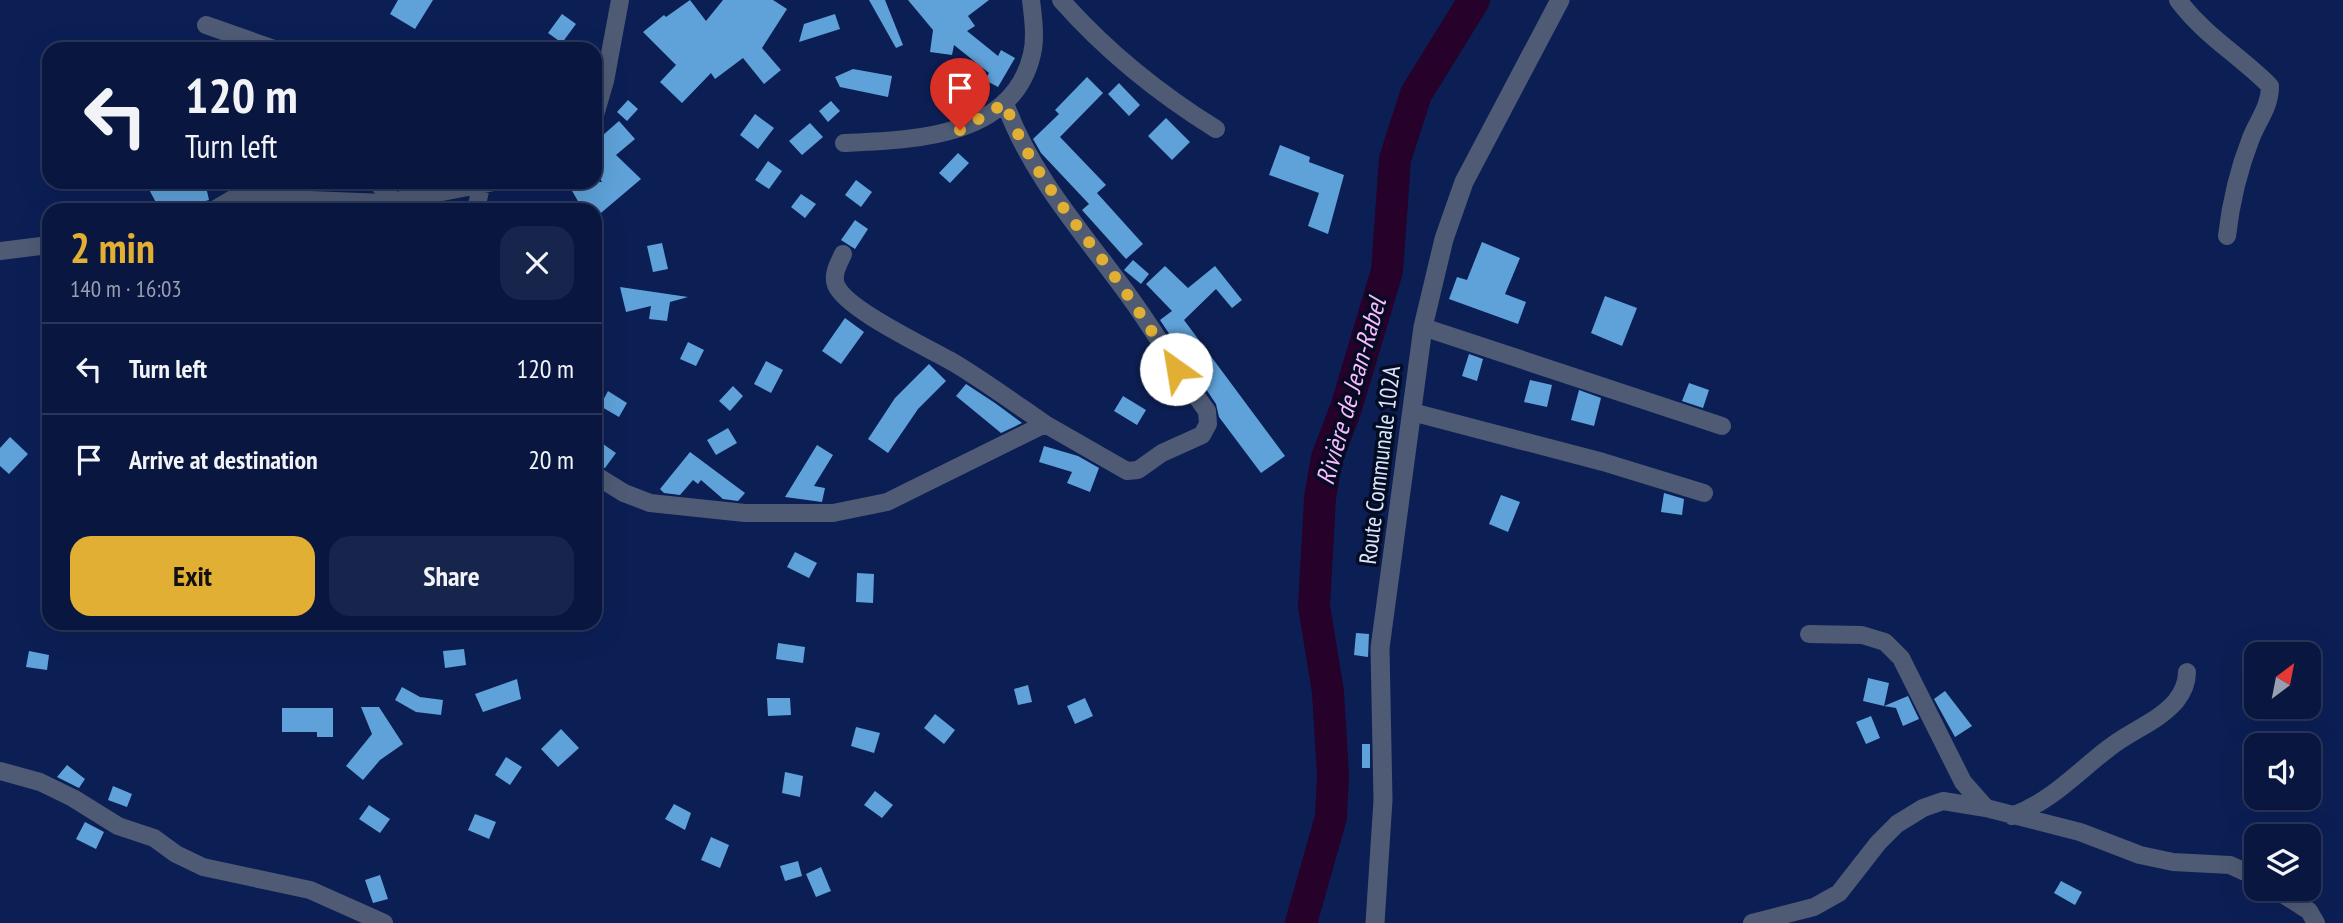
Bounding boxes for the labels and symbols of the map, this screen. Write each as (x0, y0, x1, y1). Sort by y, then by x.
pin (930, 58, 990, 130)
water label: Rivière de Jean-Rabel (1308, 291, 1394, 488)
position arrow (1139, 332, 1213, 406)
street label: Route Communale 102A (1352, 363, 1407, 566)
north arrow (2244, 642, 2320, 719)

